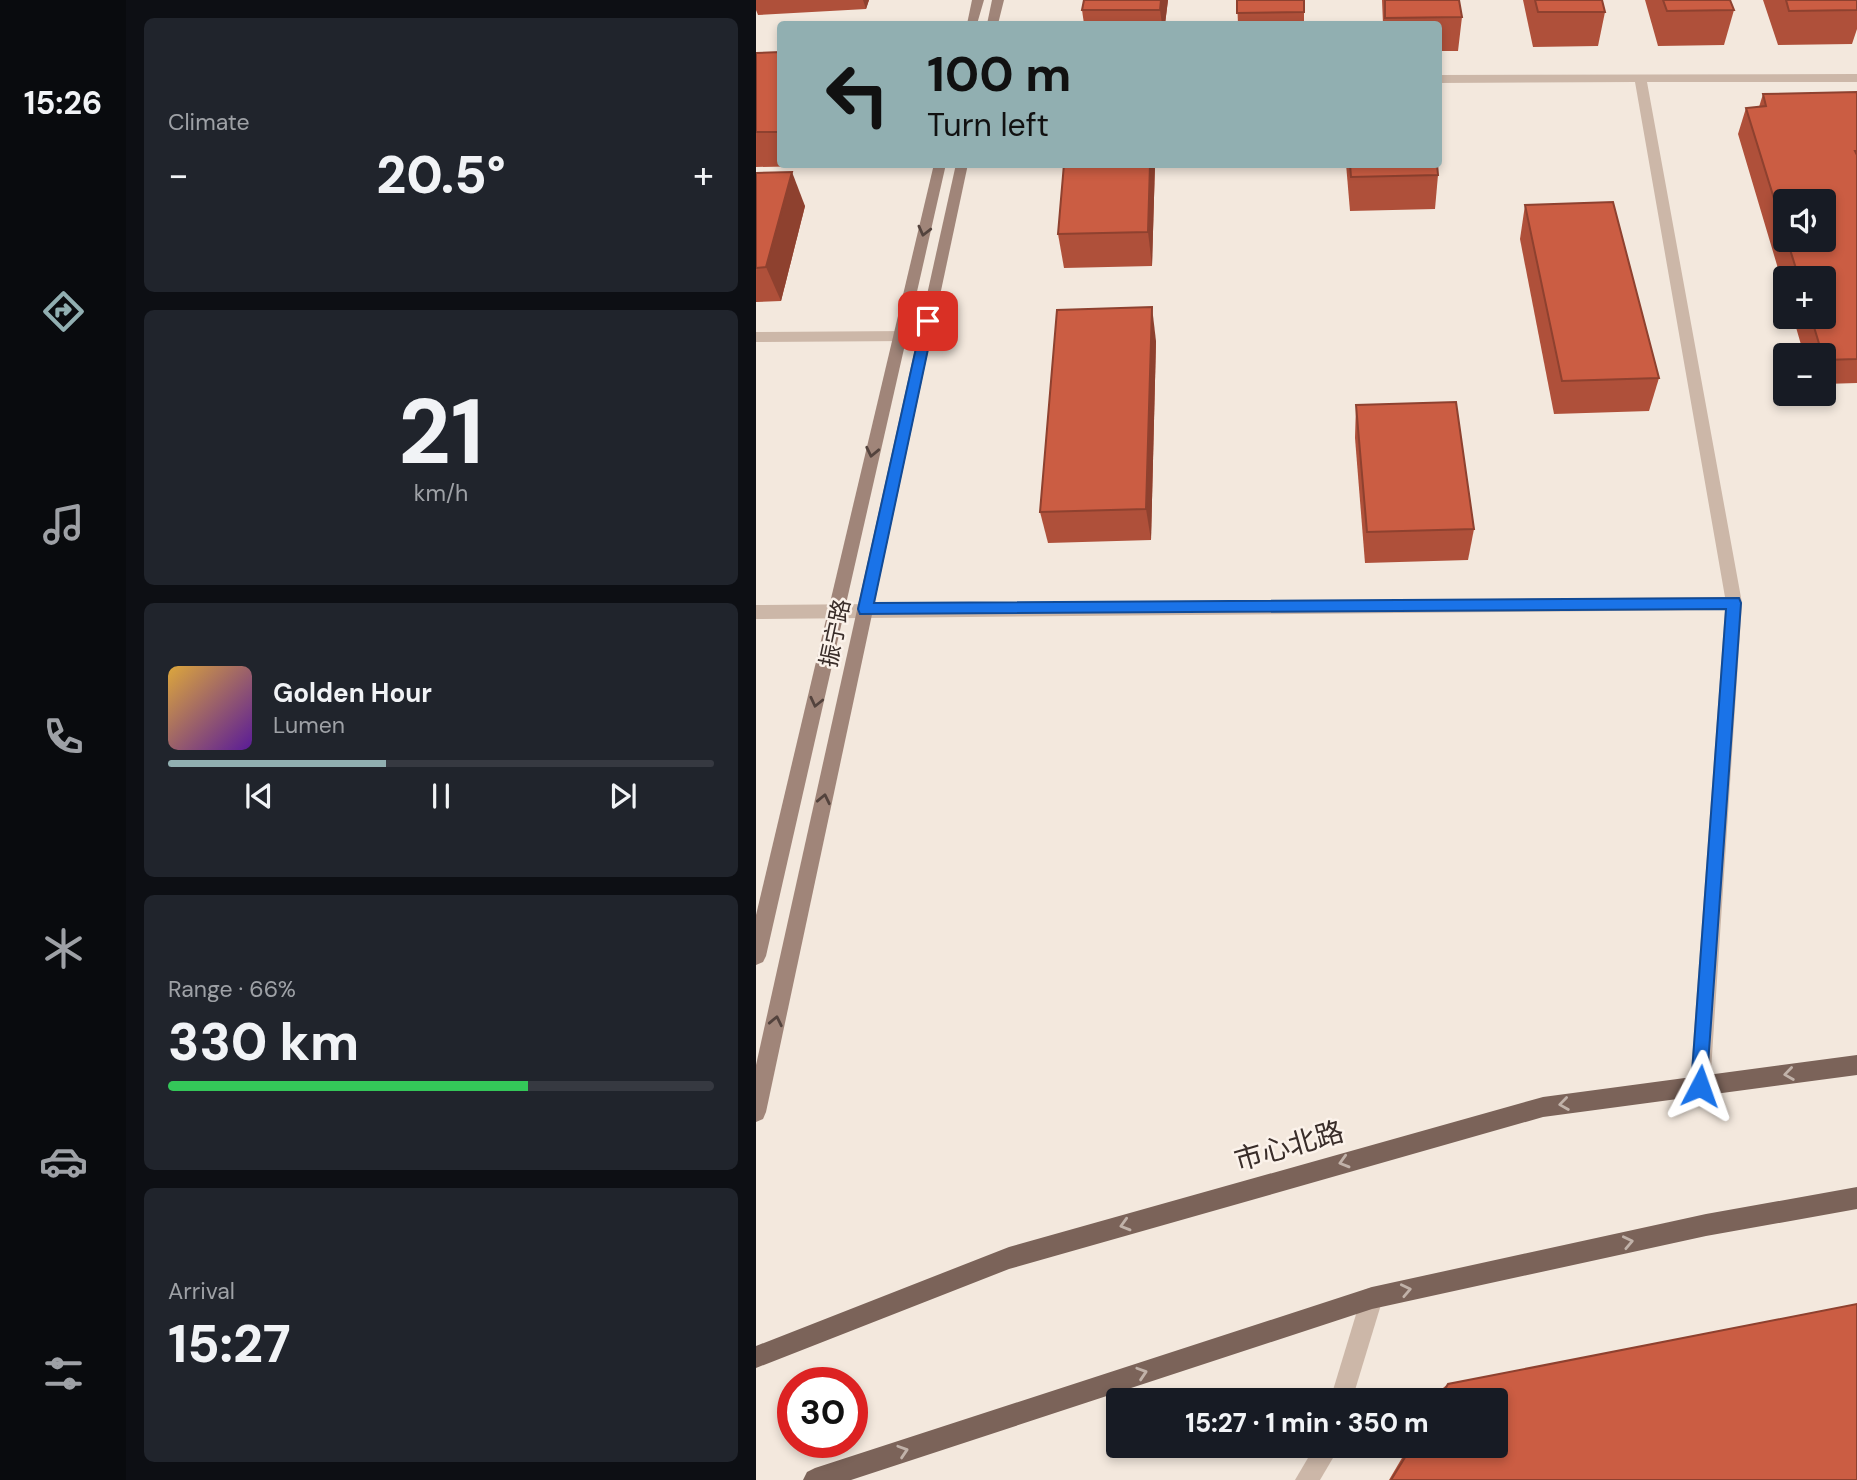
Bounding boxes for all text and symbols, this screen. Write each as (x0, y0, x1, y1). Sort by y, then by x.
text: 100 m (927, 42, 1071, 106)
icon: left (812, 49, 903, 140)
text: 15:26 (24, 82, 102, 124)
text: Turn left (927, 104, 1049, 146)
text: Climate (168, 107, 250, 137)
text: 20.5° (376, 141, 506, 209)
text: − (168, 150, 189, 200)
text: + (693, 150, 714, 200)
map controls (1773, 189, 1836, 406)
button: sound (1773, 189, 1836, 252)
one-way arrow (917, 225, 932, 237)
button: + (1773, 266, 1836, 329)
icon: directions (39, 287, 88, 336)
pin (898, 291, 958, 351)
icon: arrive (909, 302, 947, 340)
button: − (1773, 343, 1836, 406)
text: 21 (398, 373, 484, 491)
one-way arrow (866, 446, 880, 458)
text: km/h (414, 478, 468, 508)
icon: music (39, 500, 88, 549)
street label: 振宁路 (813, 596, 857, 670)
text: Golden Hour (273, 676, 432, 710)
one-way arrow (810, 696, 824, 708)
text: Lumen (273, 710, 345, 740)
icon: phone (39, 712, 88, 761)
icon: previous (240, 777, 278, 815)
icon: pause (422, 777, 460, 815)
icon: next (604, 777, 642, 815)
one-way arrow (816, 793, 831, 805)
icon: climate (39, 924, 88, 973)
text: Range · 66% (168, 974, 296, 1004)
text: 330 km (168, 1008, 359, 1076)
one-way arrow (767, 1015, 782, 1027)
position arrow (1663, 1049, 1737, 1123)
one-way arrow (1783, 1066, 1795, 1081)
one-way arrow (1558, 1097, 1570, 1112)
street label: 市心北路 (1230, 1113, 1348, 1179)
icon: car (39, 1137, 88, 1186)
one-way arrow (1338, 1153, 1350, 1168)
one-way arrow (1120, 1216, 1132, 1231)
one-way arrow (1622, 1235, 1634, 1250)
text: Arrival (168, 1276, 235, 1306)
one-way arrow (1400, 1284, 1412, 1299)
text: 15:27 (168, 1310, 291, 1378)
icon: filters (39, 1349, 88, 1398)
speed limit sign: 30 (777, 1367, 868, 1458)
one-way arrow (1136, 1367, 1148, 1381)
text: 15:27 · 1 min · 350 m (1185, 1406, 1429, 1440)
one-way arrow (896, 1445, 908, 1459)

